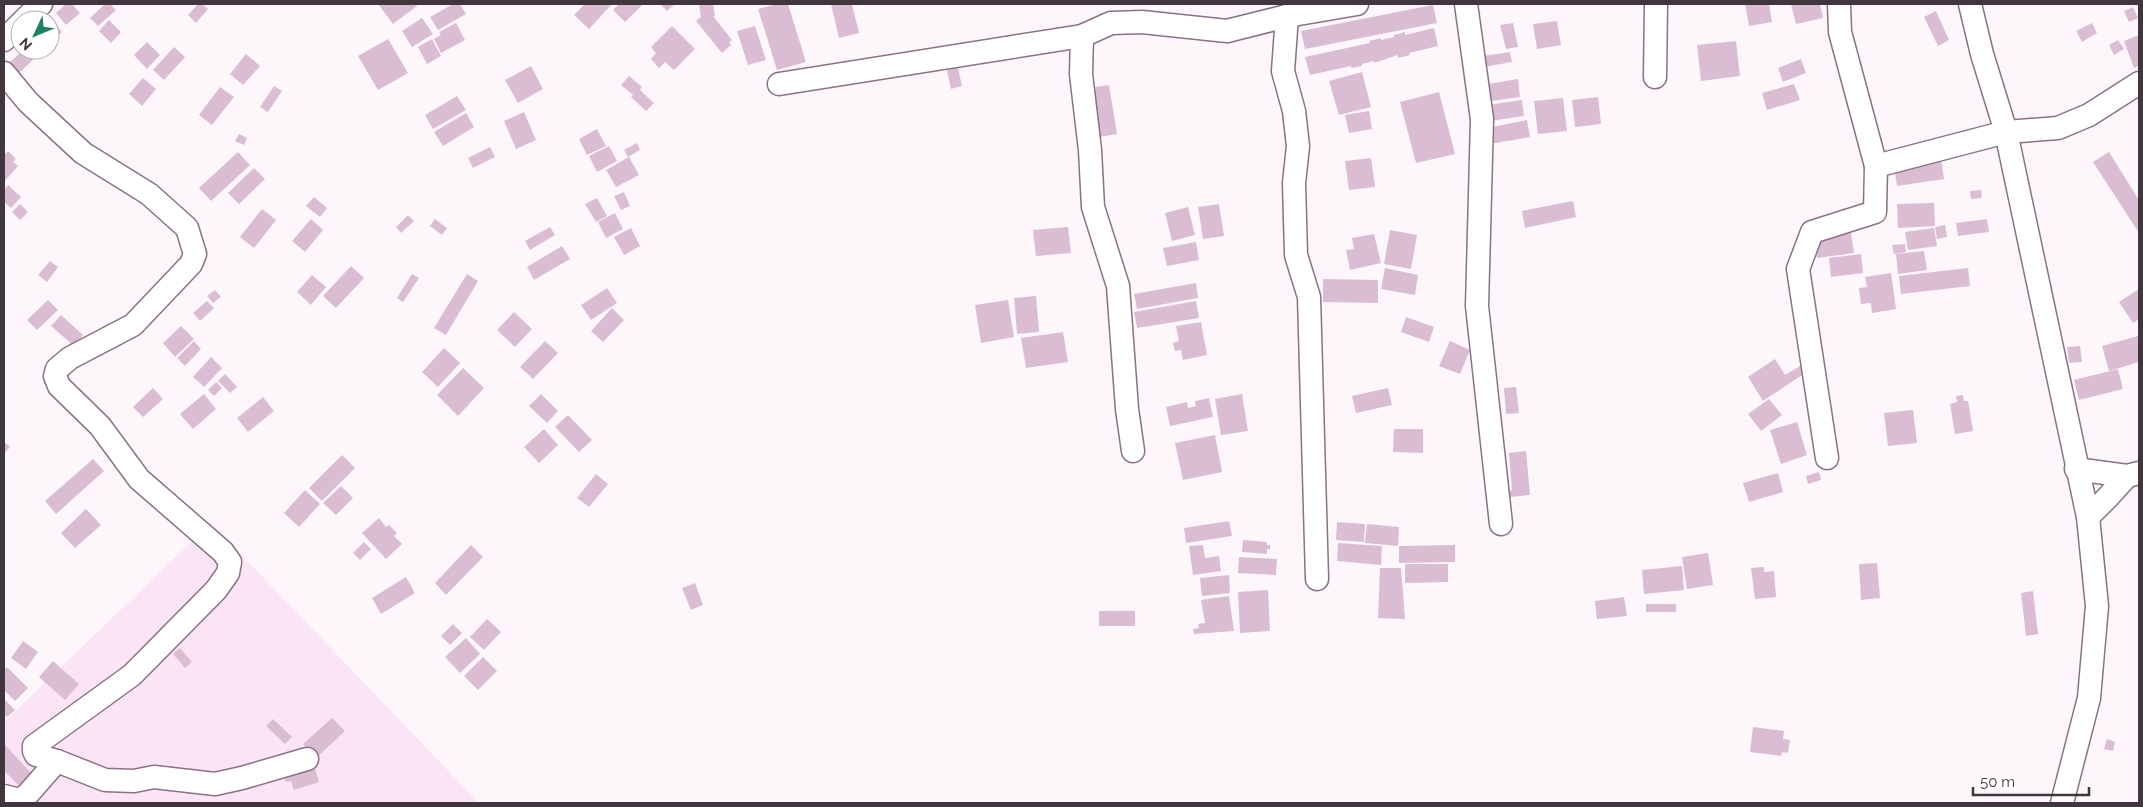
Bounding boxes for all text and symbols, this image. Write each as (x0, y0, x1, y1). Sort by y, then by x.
north arrow (10, 10, 60, 60)
text: N (16, 35, 35, 53)
scale bar (1973, 764, 2089, 796)
text: 50 m (1980, 773, 2015, 791)

